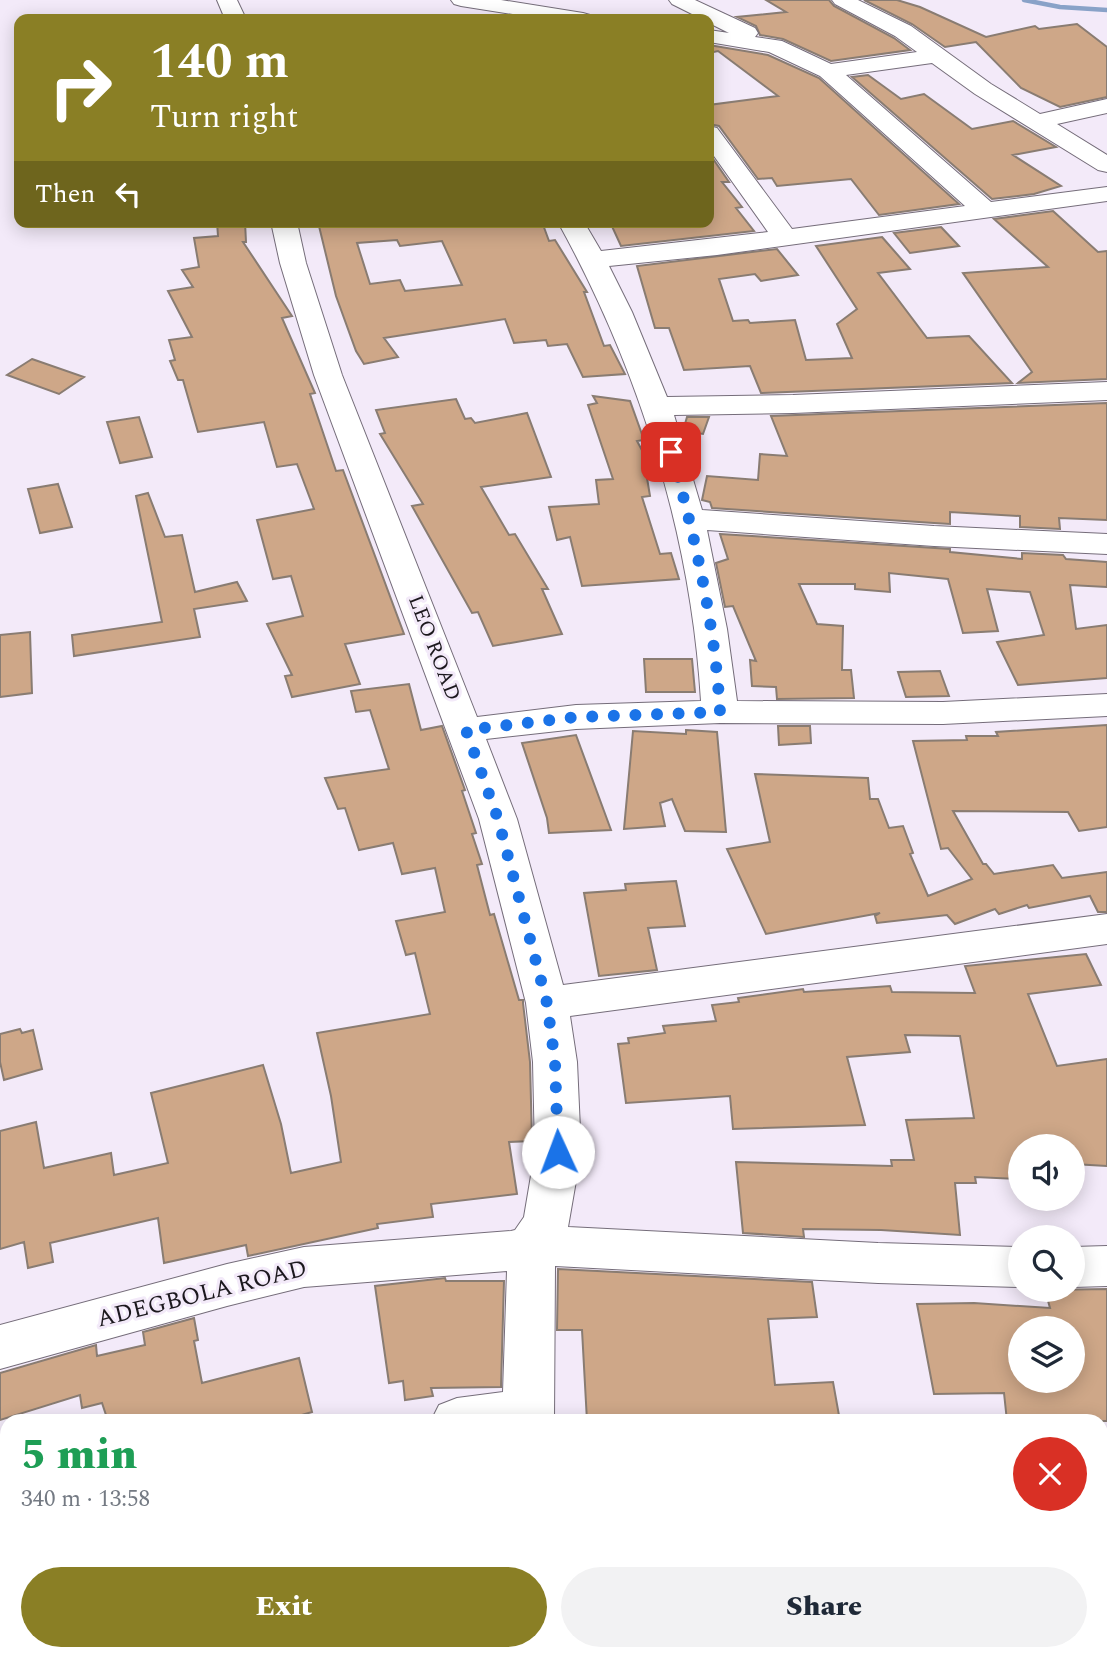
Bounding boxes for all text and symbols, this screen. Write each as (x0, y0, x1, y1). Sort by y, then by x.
text: 140 m (150, 25, 289, 100)
icon: right (35, 42, 126, 133)
text: Turn right (150, 93, 298, 142)
text: Then (35, 174, 95, 214)
icon: left (109, 175, 147, 213)
pin (641, 422, 701, 482)
icon: arrive (652, 433, 690, 471)
street label: LEO ROAD (399, 590, 469, 706)
position arrow (521, 1115, 595, 1189)
map controls (1008, 1134, 1085, 1393)
button: sound (1008, 1134, 1085, 1211)
button: search (1008, 1225, 1085, 1302)
street label: ADEGBOLA ROAD (93, 1250, 311, 1338)
button: layers (1008, 1316, 1085, 1393)
text: 5 min (21, 1424, 137, 1487)
button: close (1013, 1437, 1087, 1511)
text: 340 m · 13:58 (21, 1482, 150, 1517)
button: Exit (21, 1567, 547, 1647)
button: Share (561, 1567, 1087, 1647)

